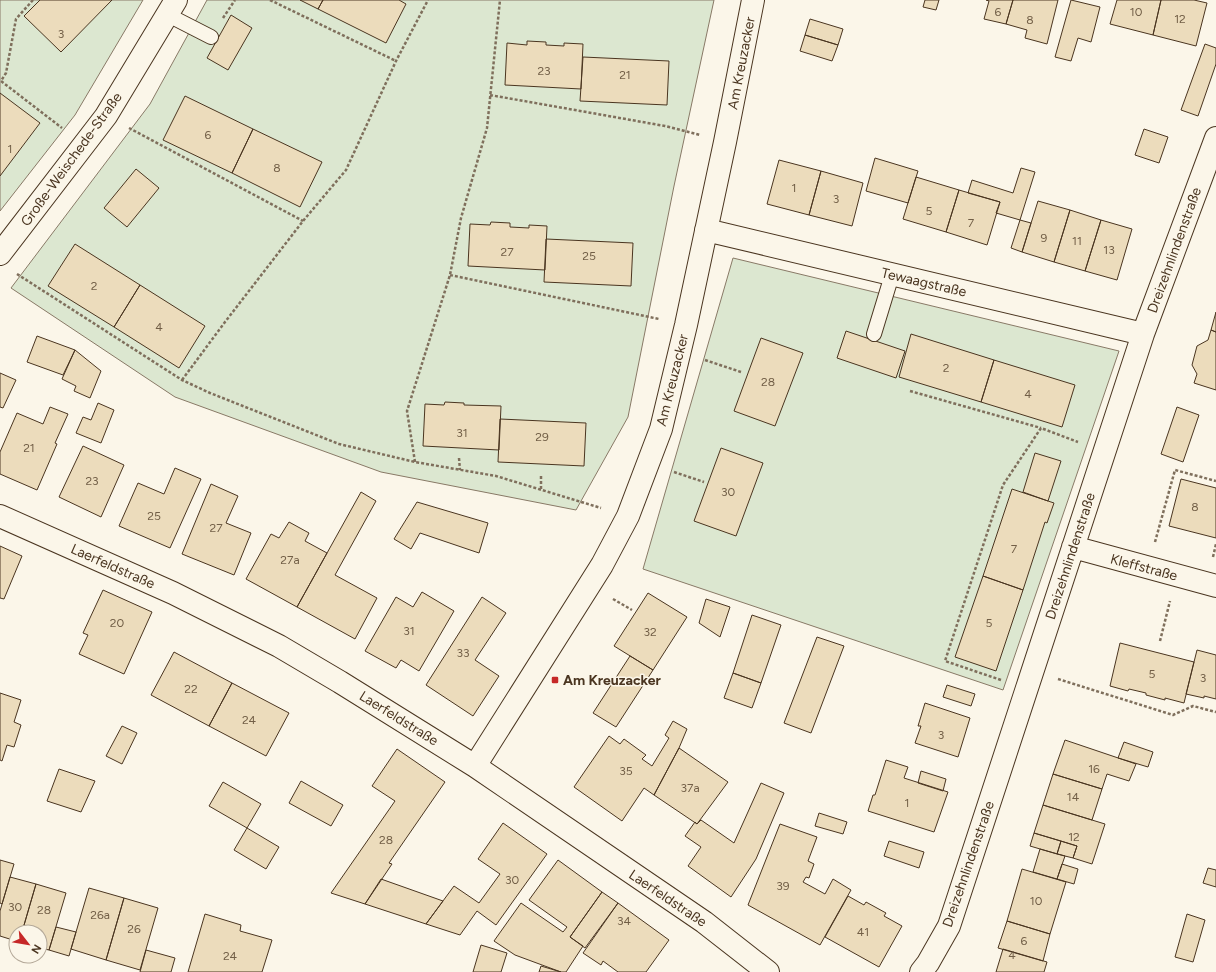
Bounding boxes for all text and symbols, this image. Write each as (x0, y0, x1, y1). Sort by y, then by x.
house number: 6 (995, 5, 1002, 19)
house number: 10 (1130, 5, 1143, 19)
house number: 12 (1174, 12, 1186, 26)
house number: 8 (1026, 13, 1034, 27)
street label: Am Kreuzacker (724, 15, 759, 111)
house number: 3 (58, 27, 64, 41)
house number: 23 (537, 64, 551, 78)
house number: 21 (619, 68, 631, 82)
street label: Große-Weischede-Straße (17, 89, 126, 229)
house number: 6 (205, 128, 212, 142)
house number: 1 (8, 142, 12, 156)
house number: 8 (273, 161, 281, 175)
house number: 1 (792, 181, 796, 195)
street label: Dreizehnlindenstraße (1144, 185, 1205, 315)
house number: 3 (833, 192, 839, 206)
house number: 5 (926, 204, 933, 218)
house number: 7 (968, 216, 975, 230)
house number: 9 (1041, 231, 1048, 245)
house number: 11 (1072, 234, 1082, 248)
house number: 13 (1103, 243, 1115, 257)
house number: 27 (500, 245, 514, 259)
house number: 25 (582, 249, 596, 263)
street label: Tewaagstraße (880, 264, 968, 301)
house number: 2 (91, 279, 97, 293)
house number: 4 (155, 320, 163, 334)
street label: Am Kreuzacker (653, 332, 692, 428)
house number: 2 (943, 361, 949, 375)
house number: 28 (761, 375, 775, 389)
house number: 4 (1024, 387, 1032, 401)
house number: 31 (456, 426, 468, 440)
house number: 29 (535, 430, 549, 444)
house number: 21 (23, 441, 35, 455)
house number: 23 (85, 474, 99, 488)
house number: 30 (721, 485, 735, 499)
street label: Dreizehnlindenstraße (1042, 490, 1099, 622)
house number: 8 (1191, 500, 1199, 514)
house number: 25 (147, 509, 161, 523)
house number: 27 (209, 521, 223, 535)
street label: Laerfeldstraße (68, 540, 158, 593)
house number: 7 (1011, 542, 1018, 556)
street label: Kleffstraße (1108, 550, 1180, 585)
house number: 27a (280, 553, 300, 567)
house number: 20 (110, 616, 125, 630)
house number: 5 (986, 616, 993, 630)
house number: 31 (403, 624, 415, 638)
house number: 32 (643, 625, 657, 639)
house number: 33 (456, 646, 470, 660)
house number: 5 (1149, 667, 1156, 681)
house number: 3 (1200, 671, 1206, 685)
place label: Am Kreuzacker (563, 672, 661, 689)
marker: Am Kreuzacker (550, 675, 560, 685)
house number: 22 (184, 682, 198, 696)
street label: Laerfeldstraße (356, 687, 442, 750)
house number: 24 (242, 713, 257, 727)
house number: 3 (938, 728, 944, 742)
house number: 16 (1088, 762, 1100, 776)
house number: 35 (619, 764, 633, 778)
house number: 37a (680, 781, 700, 795)
house number: 14 (1067, 790, 1080, 804)
house number: 1 (905, 796, 909, 810)
street label: Dreizehnlindenstraße (939, 798, 998, 930)
house number: 12 (1068, 830, 1080, 844)
house number: 28 (379, 833, 393, 847)
street label: Laerfeldstraße (626, 866, 710, 931)
house number: 30 (505, 873, 519, 887)
house number: 39 (776, 879, 790, 893)
house number: 10 (1030, 894, 1043, 908)
house number: 30 (8, 900, 22, 914)
house number: 28 (37, 903, 51, 917)
house number: 26a (90, 908, 110, 922)
house number: 34 (617, 914, 632, 928)
house number: 26 (127, 922, 141, 936)
north arrow (8, 924, 48, 964)
house number: 41 (857, 925, 869, 939)
house number: 6 (1021, 934, 1028, 948)
text: N (28, 942, 44, 956)
house number: 4 (1008, 948, 1016, 962)
house number: 24 (223, 949, 238, 963)

